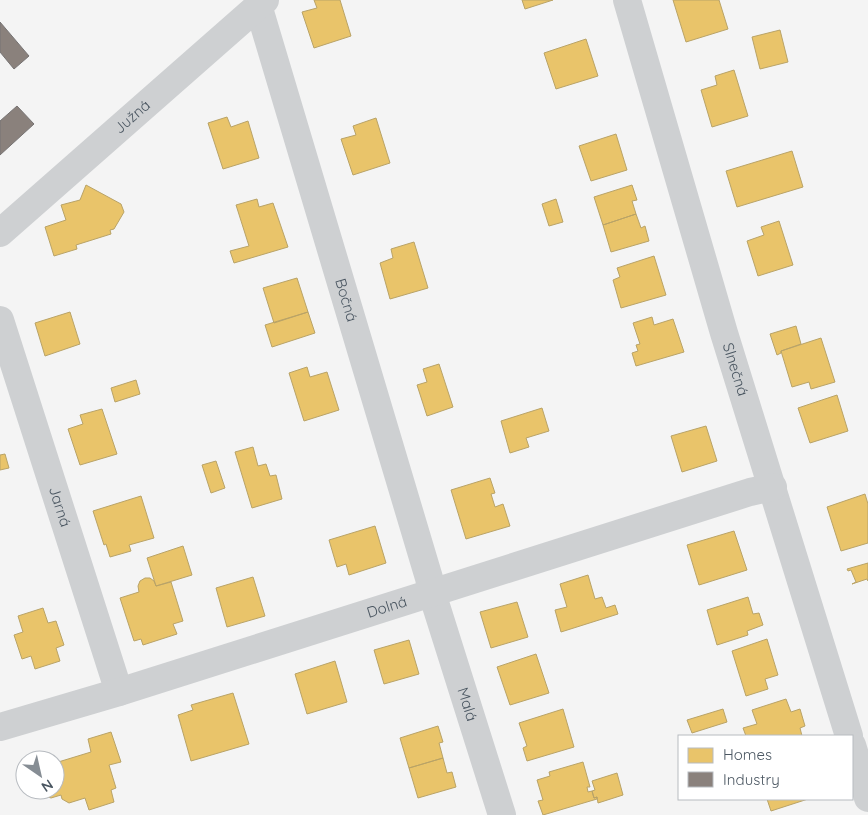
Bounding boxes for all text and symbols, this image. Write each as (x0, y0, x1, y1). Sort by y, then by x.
street label: Južná (110, 95, 154, 137)
street label: Bočná (331, 276, 362, 324)
street label: Slnečná (719, 340, 753, 398)
street label: Jarná (45, 484, 76, 529)
street label: Dolná (364, 591, 409, 622)
street label: Malá (453, 685, 482, 723)
legend (678, 735, 853, 800)
text: Homes (723, 745, 772, 764)
north arrow (15, 750, 65, 800)
text: Industry (723, 770, 780, 789)
text: N (38, 775, 57, 796)

